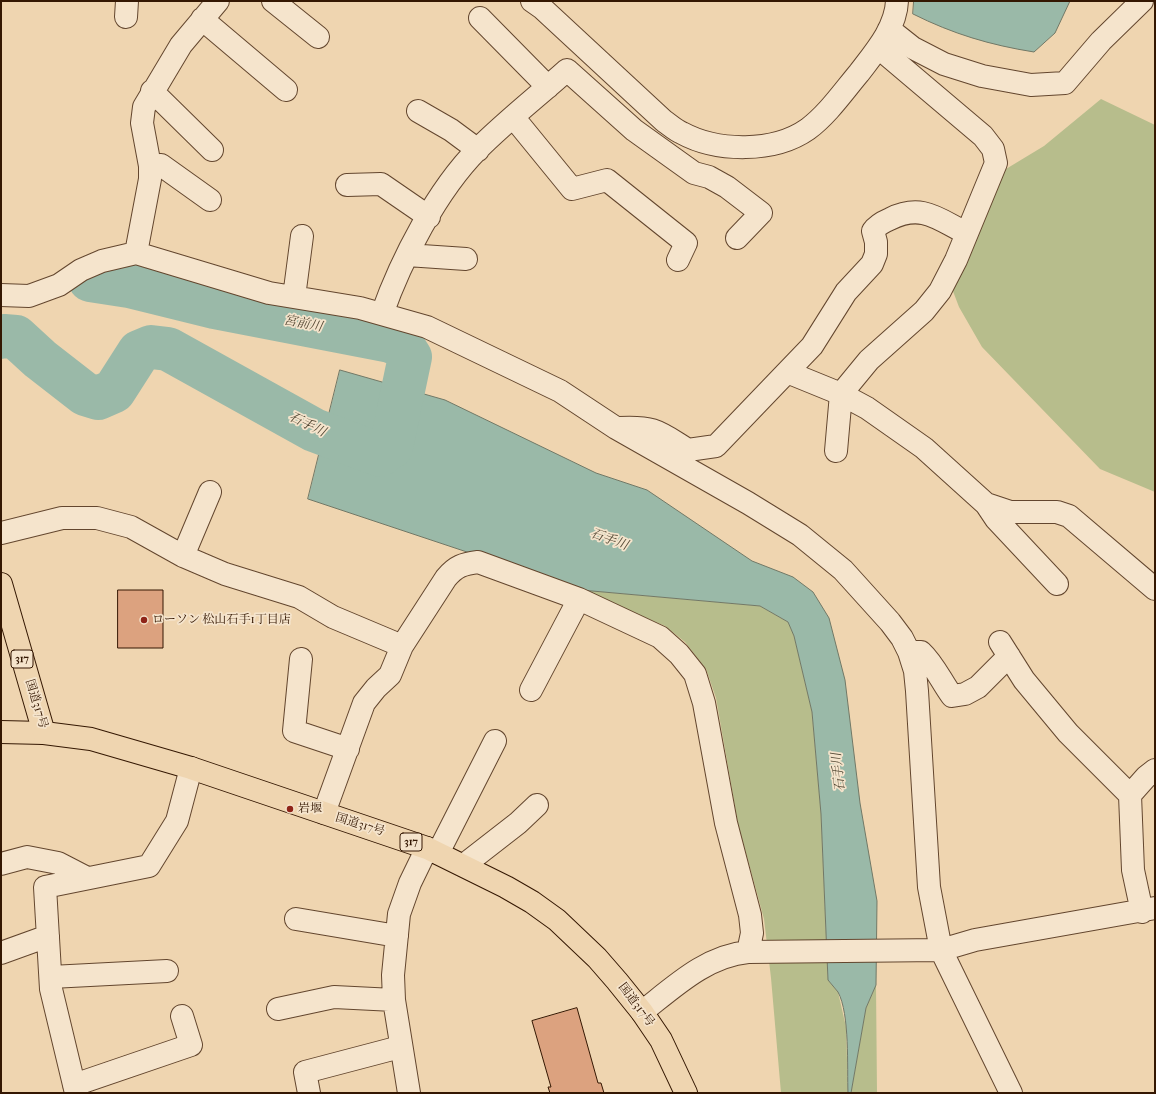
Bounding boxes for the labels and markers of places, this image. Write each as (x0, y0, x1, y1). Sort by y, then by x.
place label: ローソン 松山石手1丁目店 (152, 613, 291, 627)
marker: ローソン 松山石手1丁目店 (139, 615, 149, 625)
place label: 岩堰 (298, 802, 322, 816)
marker: 岩堰 (285, 804, 295, 814)

